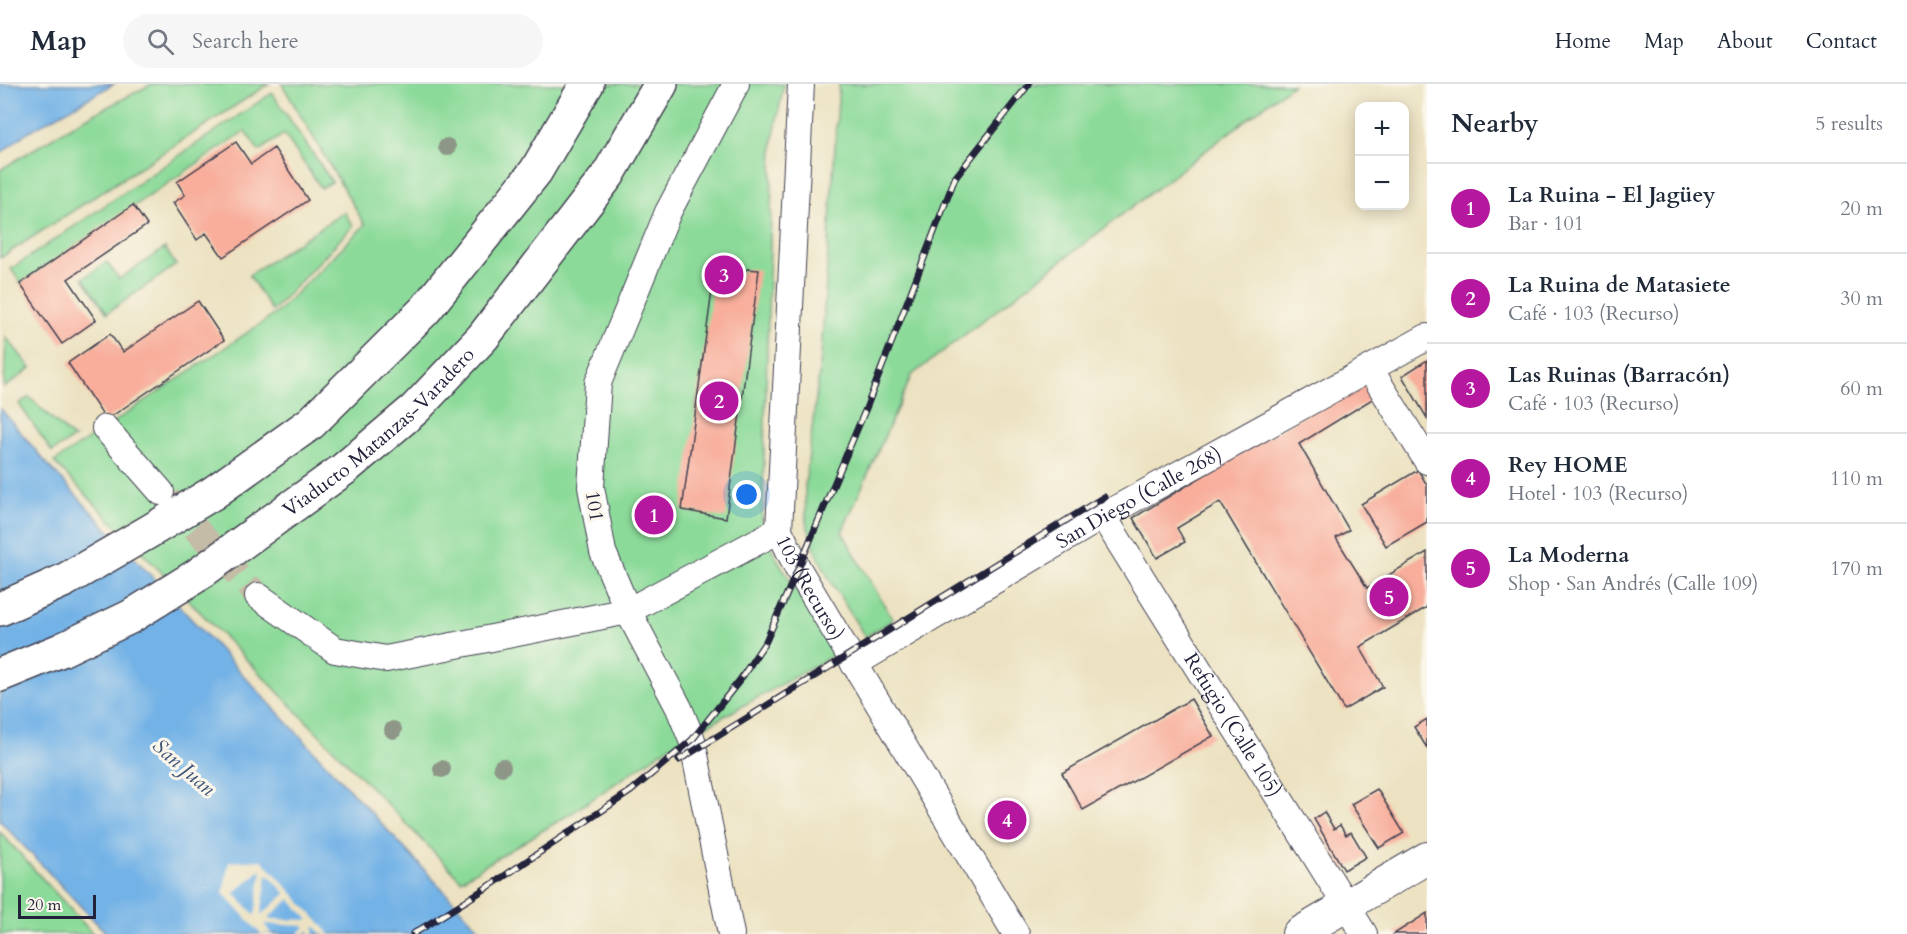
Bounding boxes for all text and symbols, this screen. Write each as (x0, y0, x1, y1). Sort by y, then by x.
search box (123, 14, 543, 68)
text: Map (30, 22, 87, 60)
icon: search (144, 25, 177, 58)
text: Search here (192, 26, 299, 56)
text: Home (1555, 27, 1611, 56)
text: Map (1644, 27, 1684, 56)
text: About (1717, 27, 1773, 56)
text: Contact (1806, 27, 1877, 56)
map controls (1355, 102, 1409, 210)
button: + (1355, 102, 1409, 156)
text: Nearby (1451, 106, 1539, 141)
text: 5 results (1815, 110, 1883, 137)
button: − (1355, 156, 1409, 210)
text: La Ruina - El Jagüey (1508, 180, 1716, 210)
text: 1 (1465, 195, 1476, 222)
text: 20 m (1840, 195, 1883, 222)
text: Bar · 101 (1508, 210, 1584, 237)
pin: 3 (704, 252, 744, 297)
text: La Ruina de Matasiete (1508, 270, 1731, 300)
text: 2 (1465, 285, 1476, 312)
text: 30 m (1840, 285, 1883, 312)
text: Café · 103 (Recurso) (1508, 300, 1680, 327)
street label: Viaducto Matanzas-Varadero (277, 341, 481, 523)
text: Las Ruinas (Barracón) (1508, 360, 1730, 390)
text: 3 (1465, 375, 1476, 402)
text: 60 m (1840, 375, 1883, 402)
pin: 2 (700, 378, 738, 424)
text: Café · 103 (Recurso) (1508, 390, 1680, 417)
street label: San Diego (Calle 268) (1051, 440, 1226, 555)
text: Rey HOME (1508, 450, 1628, 480)
text: 4 (1465, 465, 1476, 492)
text: 110 m (1830, 465, 1883, 492)
your location (732, 480, 761, 509)
text: Hotel · 103 (Recurso) (1508, 480, 1688, 507)
street label: 101 (579, 489, 610, 523)
pin: 1 (634, 492, 674, 538)
street label: 103 (Recurso) (770, 531, 850, 645)
text: La Moderna (1508, 540, 1629, 570)
text: 5 (1465, 555, 1476, 582)
text: 170 m (1830, 555, 1883, 582)
text: Shop · San Andrés (Calle 109) (1508, 570, 1758, 597)
pin: 5 (1370, 574, 1408, 620)
street label: Refugio (Calle 105) (1178, 648, 1288, 802)
water label: San Juan (146, 732, 222, 803)
pin: 4 (988, 798, 1026, 842)
scale bar (18, 892, 96, 920)
text: 20 m (27, 894, 61, 916)

